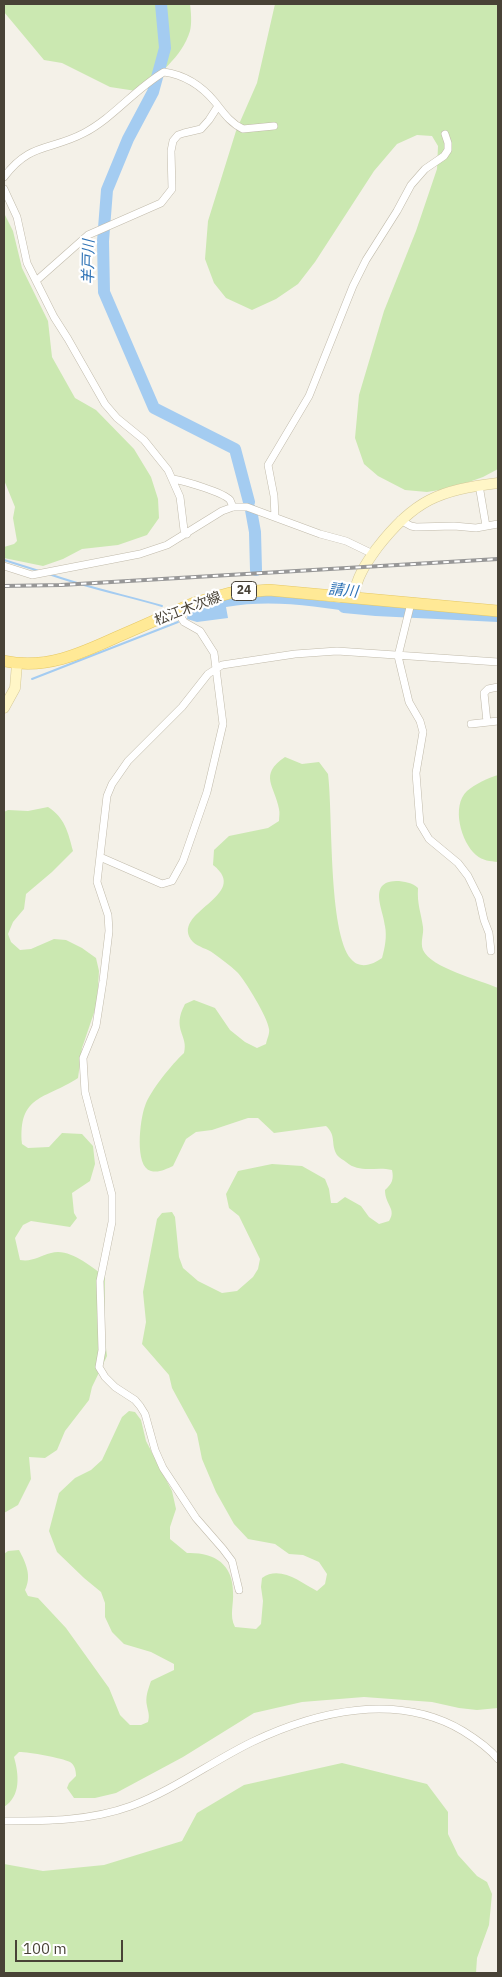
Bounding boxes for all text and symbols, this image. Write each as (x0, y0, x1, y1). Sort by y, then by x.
water label: 羊戸川 (80, 239, 98, 285)
water label: 請川 (327, 580, 359, 602)
road number: 24 (232, 582, 256, 600)
street label: 松江木次線 (152, 589, 224, 629)
scale bar (18, 1930, 125, 1962)
text: 100 m (23, 1939, 67, 1958)

